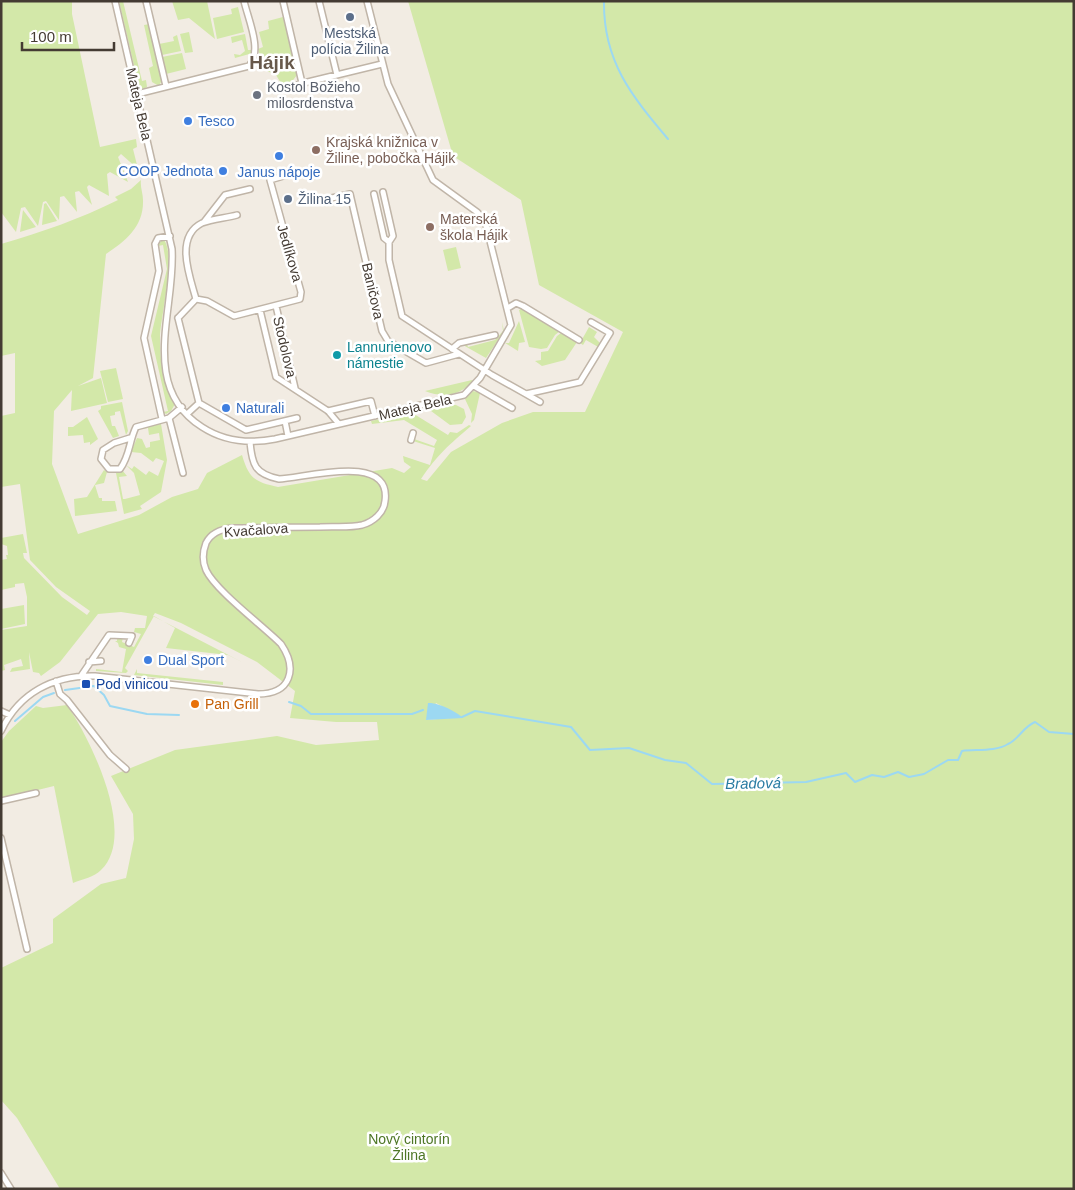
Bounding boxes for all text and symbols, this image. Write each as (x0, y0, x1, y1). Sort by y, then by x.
marker: Mestská polícia Žilina (344, 11, 356, 23)
scale bar (22, 20, 115, 52)
place label: Mestská polícia Žilina (311, 25, 389, 57)
text: 100 m (30, 28, 72, 45)
district label: Hájik (249, 52, 295, 73)
street label: Mateja Bela (123, 66, 155, 142)
place label: Kostol Božieho milosrdenstva (267, 79, 361, 111)
marker: Kostol Božieho milosrdenstva (251, 89, 263, 101)
place label: Tesco (198, 113, 235, 129)
marker: Tesco (182, 115, 194, 127)
place label: Krajská knižnica v Žiline, pobočka Hájik (326, 134, 456, 166)
marker: Krajská knižnica v Žiline, pobočka Hájik (310, 144, 322, 156)
marker: Janus nápoje (273, 150, 285, 162)
place label: COOP Jednota (118, 163, 213, 179)
place label: Janus nápoje (237, 164, 321, 180)
marker: COOP Jednota (217, 165, 229, 177)
place label: Žilina 15 (298, 191, 351, 207)
marker: Žilina 15 (282, 193, 294, 205)
place label: Materská škola Hájik (440, 211, 509, 243)
marker: Materská škola Hájik (424, 221, 436, 233)
street label: Jedlíkova (274, 222, 306, 284)
street label: Baničova (359, 261, 387, 321)
street label: Stodolova (270, 315, 300, 379)
place label: Lannurienovo námestie (347, 339, 432, 371)
marker: Lannurienovo námestie (331, 349, 343, 361)
street label: Mateja Bela (377, 391, 453, 423)
place label: Naturali (236, 400, 284, 416)
marker: Naturali (220, 402, 232, 414)
street label: Kvačalova (223, 520, 289, 540)
place label: Dual Sport (158, 652, 224, 668)
marker: Dual Sport (142, 654, 154, 666)
place label: Pod vinicou (96, 676, 168, 692)
marker: Pod vinicou (80, 678, 92, 690)
place label: Pan Grill (205, 696, 259, 712)
marker: Pan Grill (189, 698, 201, 710)
water label: Bradová (725, 774, 781, 792)
park label: Nový cintorín Žilina (368, 1131, 450, 1163)

